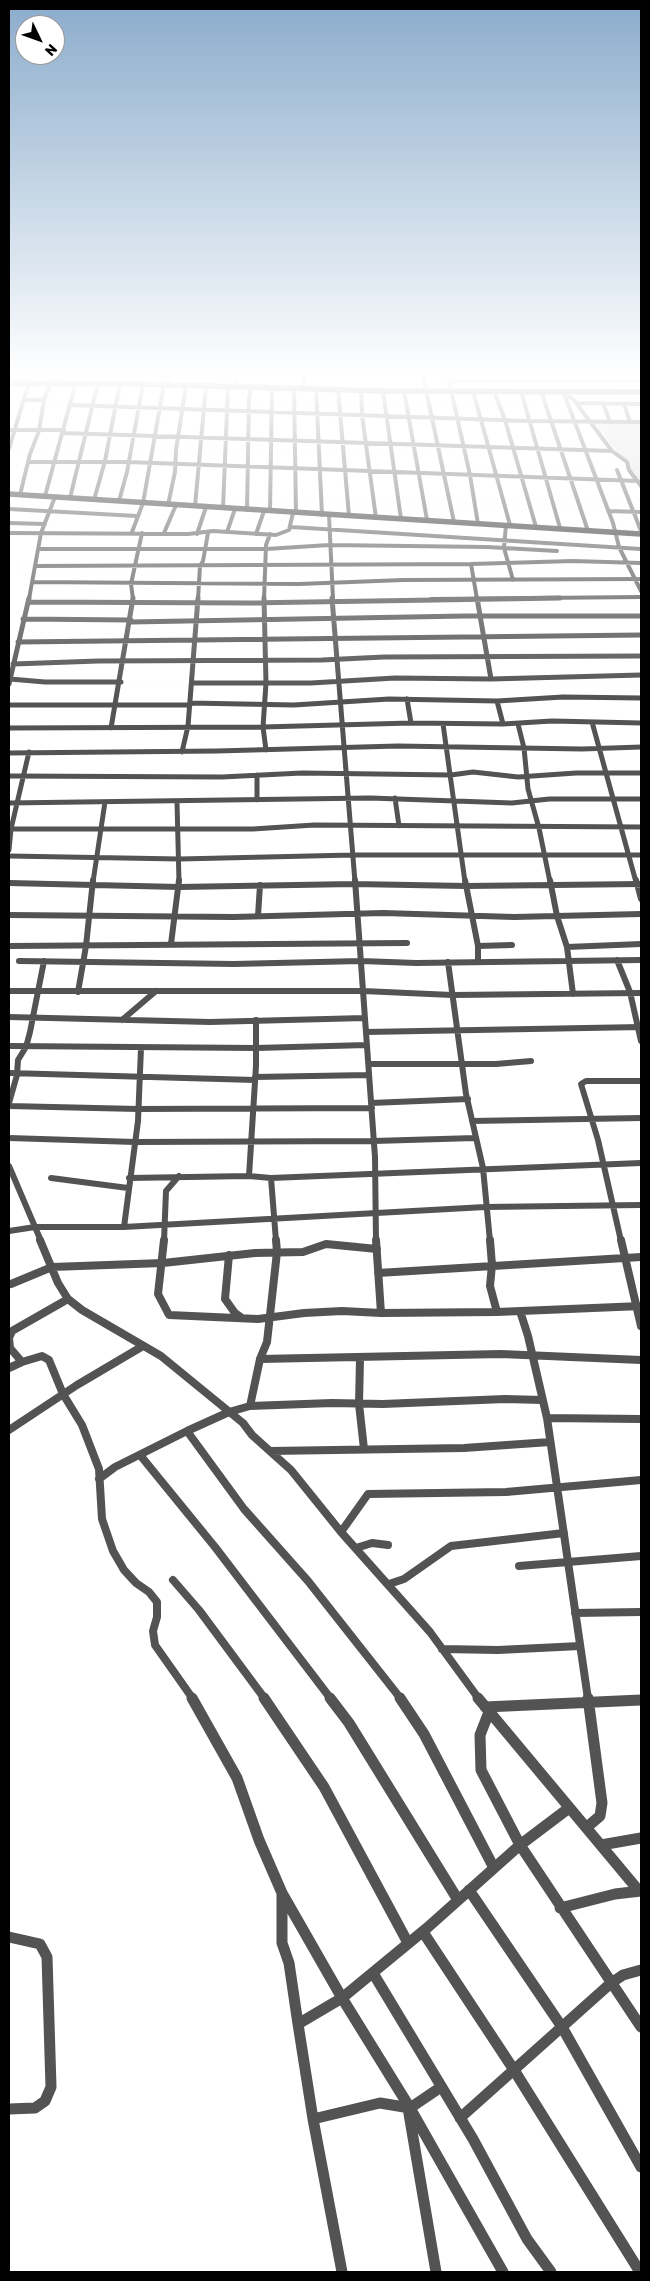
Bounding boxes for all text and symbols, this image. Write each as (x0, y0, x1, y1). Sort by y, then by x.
north arrow (15, 15, 65, 65)
text: N (41, 40, 60, 59)

